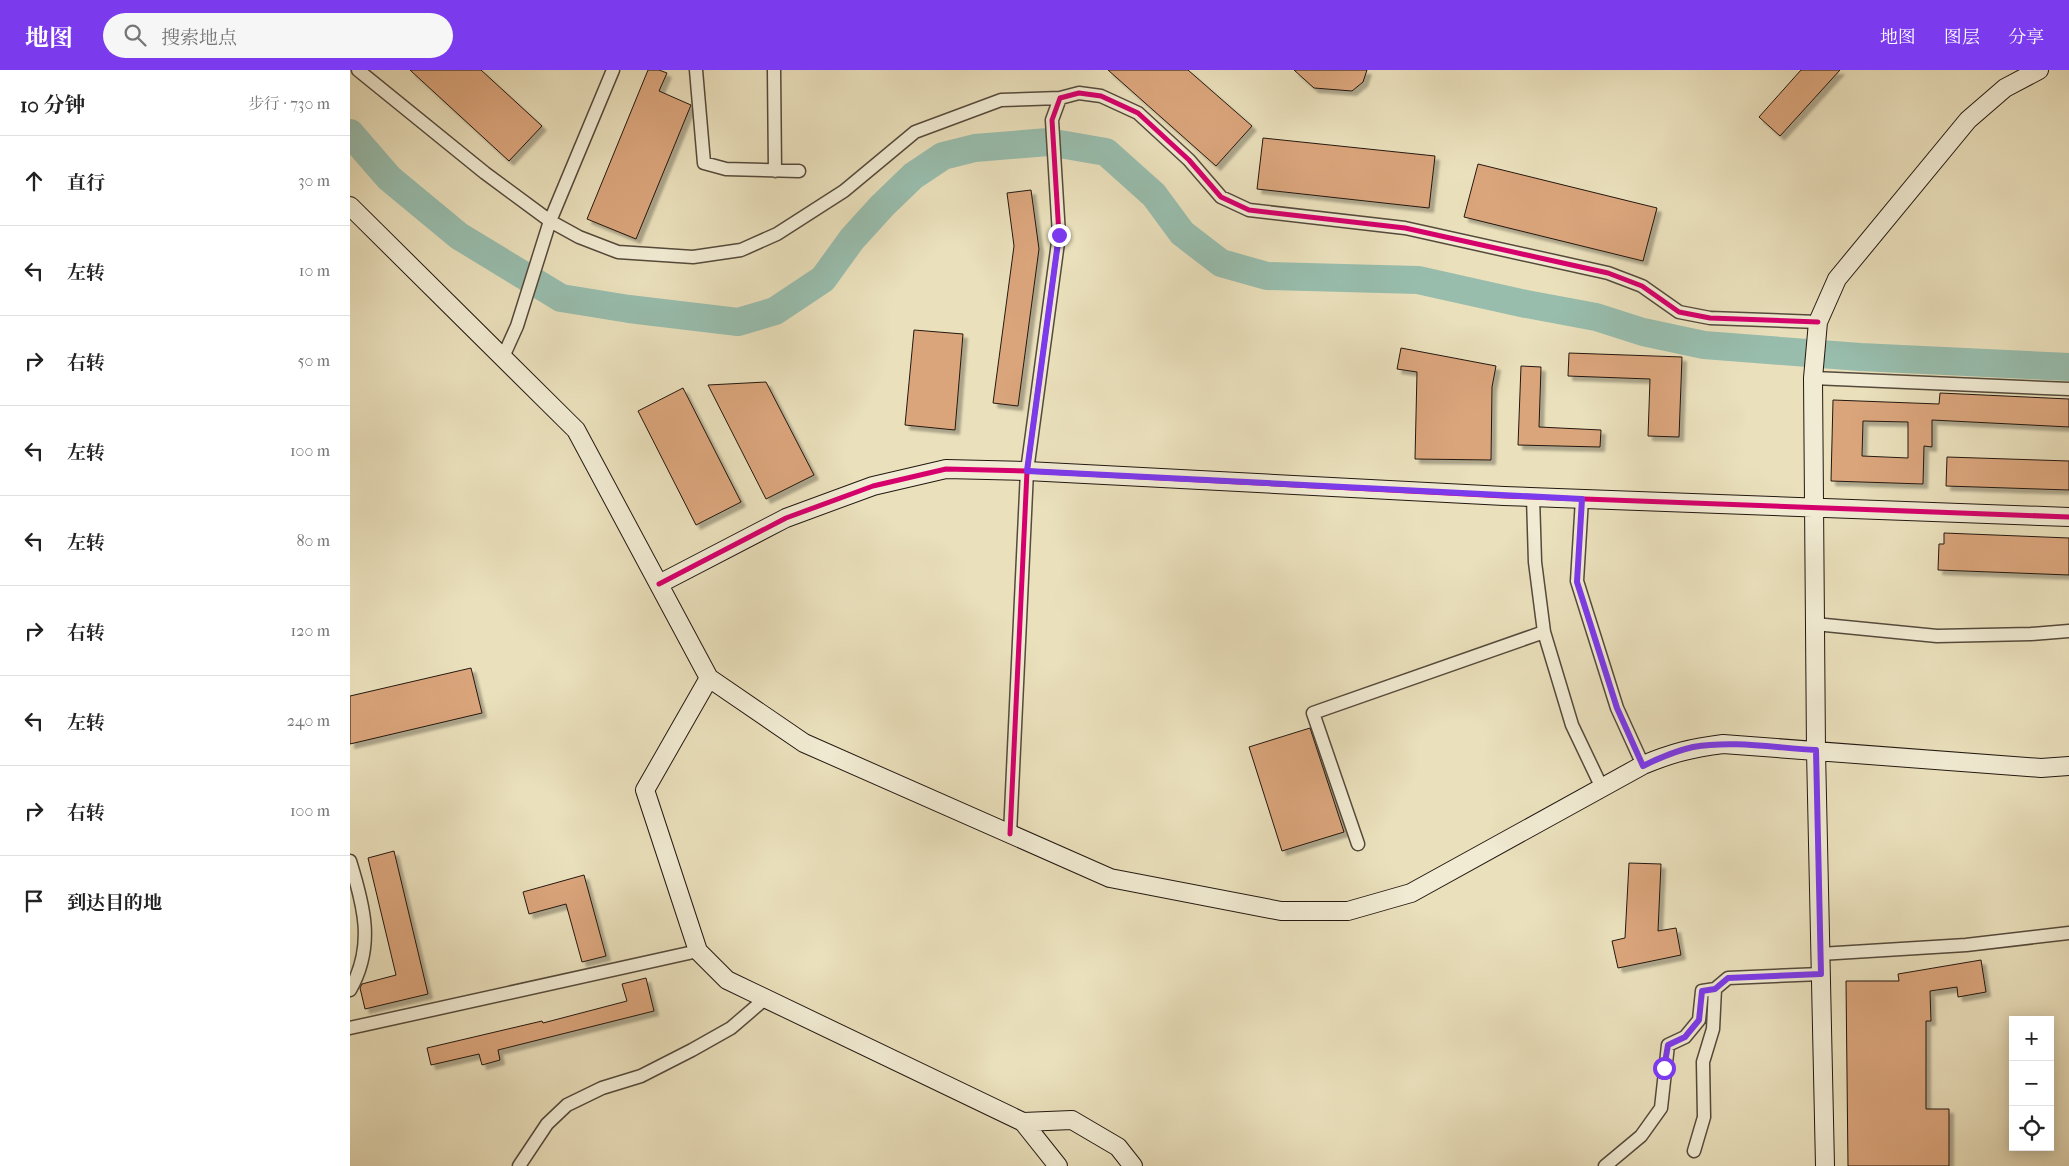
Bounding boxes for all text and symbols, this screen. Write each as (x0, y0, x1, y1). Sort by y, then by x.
search box (103, 13, 453, 58)
icon: search (121, 21, 149, 49)
text: 地图 (25, 24, 73, 52)
text: 搜索地点 (161, 27, 237, 49)
text: 地图 (1880, 27, 1916, 48)
text: 图层 (1944, 27, 1980, 48)
text: 分享 (2008, 27, 2044, 48)
text: 10 分钟 (20, 93, 85, 117)
text: 步行 · 730 m (248, 94, 330, 113)
icon: ahead (20, 167, 48, 195)
text: 30 m (298, 171, 330, 190)
text: 直行 (67, 172, 105, 194)
route end (1048, 224, 1071, 247)
icon: left (20, 257, 48, 285)
text: 10 m (299, 261, 330, 280)
text: 左转 (67, 262, 105, 284)
icon: right (20, 347, 48, 375)
text: 50 m (298, 351, 330, 370)
text: 右转 (67, 352, 105, 374)
icon: left (20, 437, 48, 465)
text: 100 m (290, 441, 330, 460)
text: 左转 (67, 442, 105, 464)
icon: left (20, 527, 48, 555)
text: 80 m (296, 531, 330, 550)
text: 左转 (67, 532, 105, 554)
icon: right (20, 617, 48, 645)
text: 120 m (291, 621, 330, 640)
text: 右转 (67, 622, 105, 644)
icon: left (20, 707, 48, 735)
text: 240 m (287, 711, 330, 730)
text: 左转 (67, 712, 105, 734)
icon: right (20, 797, 48, 825)
text: 100 m (290, 801, 330, 820)
text: 右转 (67, 802, 105, 824)
icon: arrive (20, 887, 48, 915)
text: 到达目的地 (67, 892, 162, 914)
map controls (2009, 1016, 2054, 1151)
button: + (2009, 1016, 2054, 1061)
route start (1653, 1057, 1676, 1080)
button: − (2009, 1061, 2054, 1106)
button: locate (2009, 1106, 2054, 1151)

